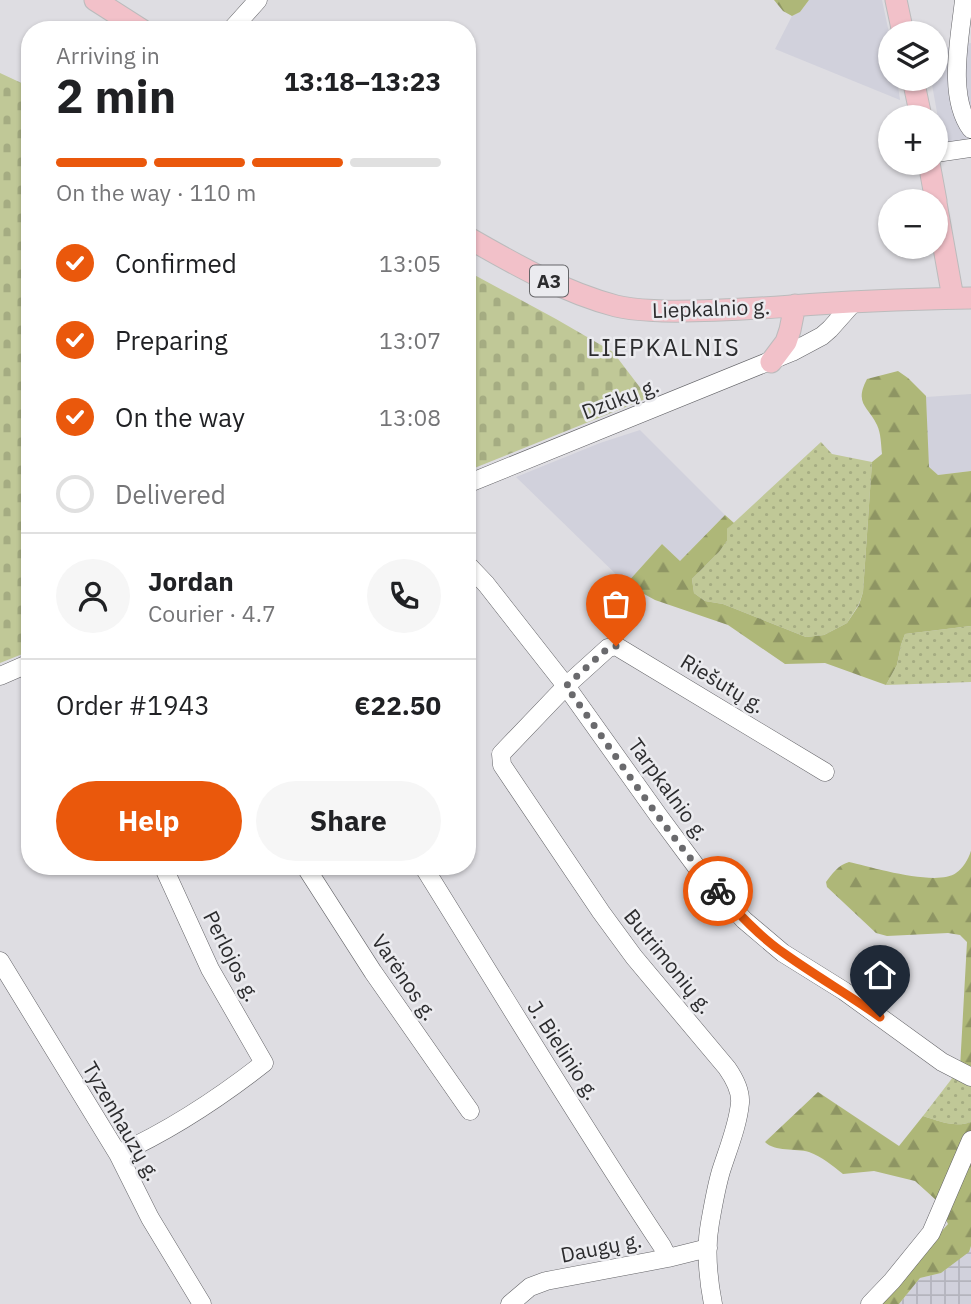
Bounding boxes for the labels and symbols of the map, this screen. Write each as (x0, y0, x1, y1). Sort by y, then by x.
road number: A3 (530, 266, 568, 296)
street label: Liepkalnio g. (651, 292, 771, 324)
district label: LIEPKALNIS (587, 331, 741, 363)
street label: Dzūkų g. (577, 370, 663, 426)
pin (586, 574, 646, 646)
street label: Riešutų g. (676, 647, 770, 719)
street label: Tarpkalnio g. (622, 732, 716, 846)
courier (683, 856, 753, 926)
street label: Butrimonių g. (618, 903, 720, 1019)
street label: Perlojos g. (197, 906, 267, 1006)
street label: Varėnos g. (366, 928, 444, 1026)
pin (850, 945, 910, 1017)
street label: J. Bielinio g. (521, 995, 607, 1105)
street label: Tyzenhauzų g. (77, 1056, 167, 1186)
street label: Daugų g. (558, 1225, 644, 1269)

